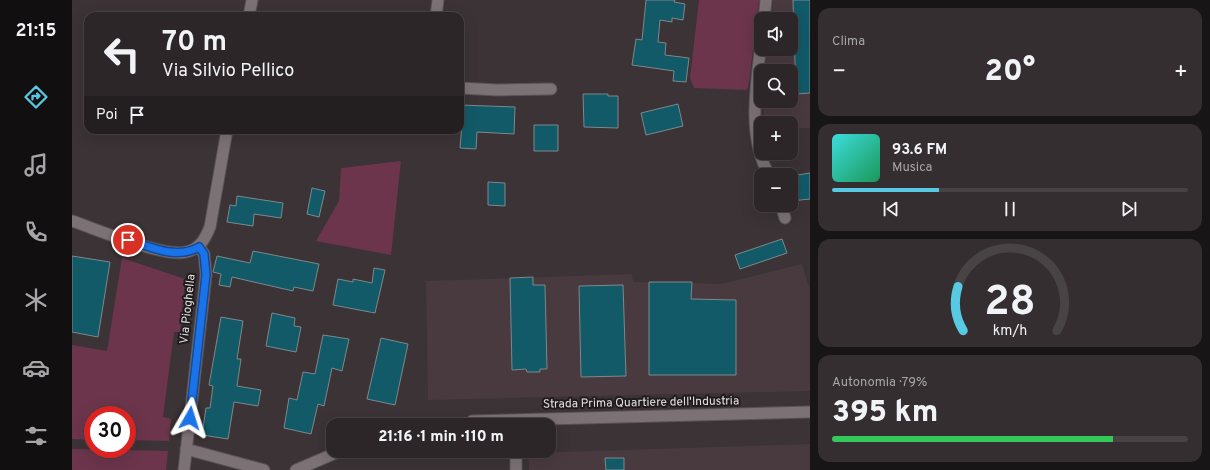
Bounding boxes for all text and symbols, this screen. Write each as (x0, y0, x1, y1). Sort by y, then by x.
map controls (754, 12, 798, 212)
button: sound (754, 12, 798, 56)
text: 21:15 (16, 20, 56, 43)
text: 70 m (162, 25, 227, 61)
icon: left (96, 28, 148, 80)
text: Clima (832, 34, 865, 50)
text: 20° (985, 54, 1035, 91)
text: − (832, 59, 846, 86)
text: + (1174, 59, 1188, 86)
text: Via Silvio Pellico (162, 60, 294, 83)
button: search (754, 64, 798, 108)
icon: directions (22, 83, 50, 111)
icon: arrive (126, 104, 148, 126)
text: Poi (96, 106, 118, 125)
button: + (754, 116, 798, 160)
text: 93.6 FM (892, 141, 947, 160)
icon: music (22, 151, 50, 179)
text: Musica (892, 160, 932, 176)
button: − (754, 168, 798, 212)
icon: previous (880, 198, 902, 220)
icon: pause (999, 198, 1021, 220)
icon: next (1118, 198, 1140, 220)
icon: phone (22, 218, 50, 246)
pin (111, 223, 145, 257)
icon: arrive (117, 229, 139, 251)
street label: Via Pioghella (176, 273, 200, 345)
text: 28 (984, 277, 1036, 330)
icon: climate (22, 286, 50, 314)
text: km/h (993, 321, 1027, 339)
icon: car (22, 354, 50, 382)
text: Autonomia · 79% (832, 375, 927, 391)
street label: Strada Prima Quartiere dell'Industria (543, 393, 739, 413)
text: 395 km (832, 395, 938, 432)
position arrow (169, 397, 211, 439)
speed limit sign: 30 (84, 406, 136, 458)
icon: filters (22, 422, 50, 450)
text: 21:16 · 1 min · 110 m (378, 428, 504, 447)

